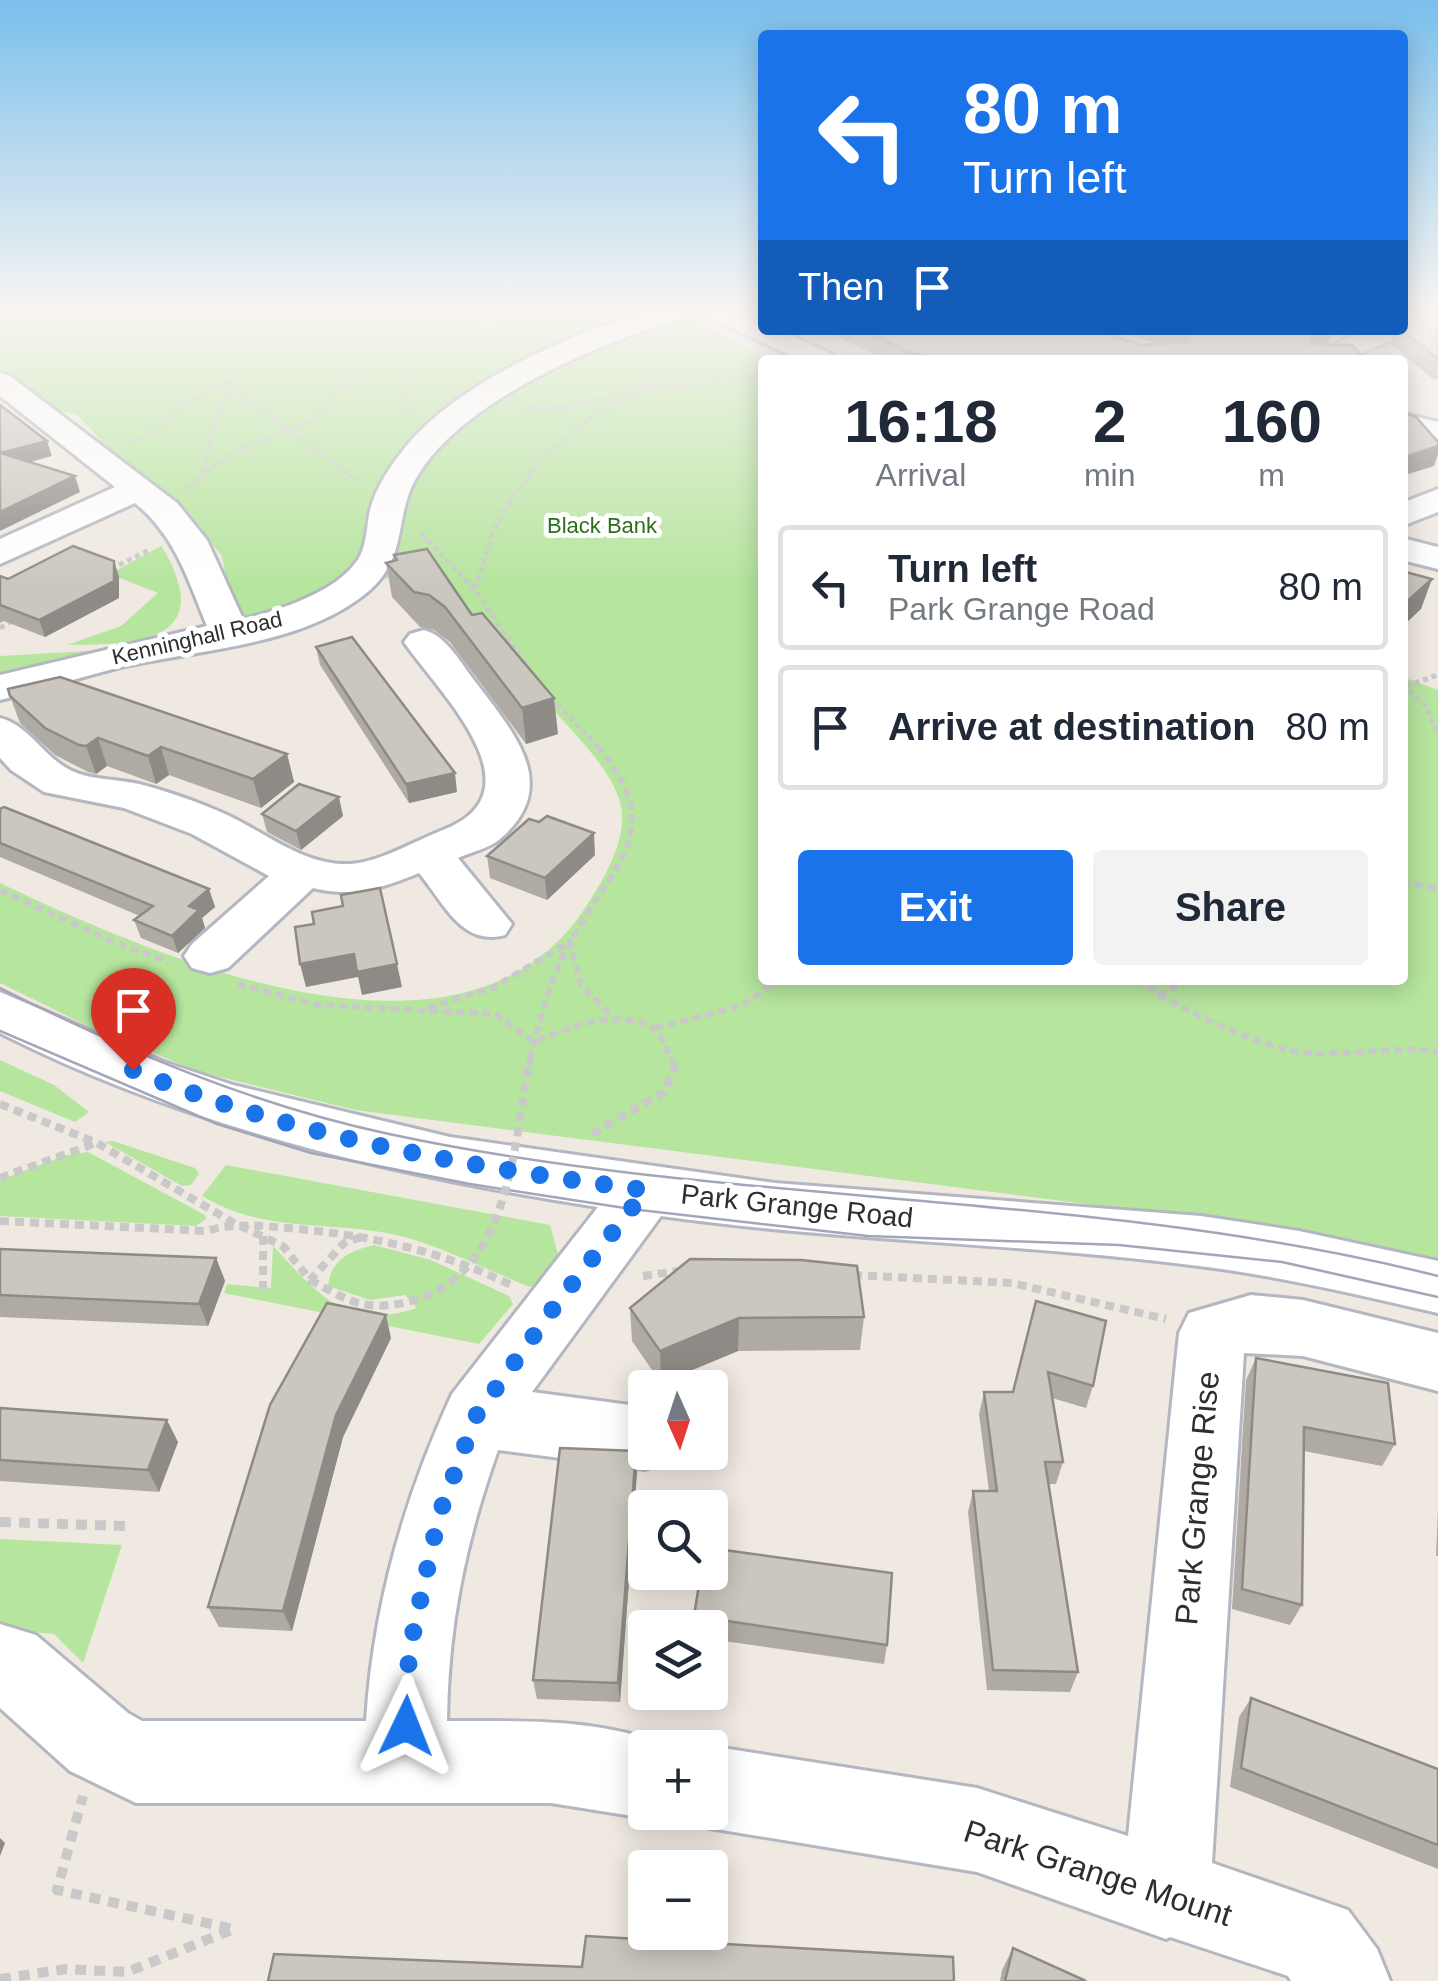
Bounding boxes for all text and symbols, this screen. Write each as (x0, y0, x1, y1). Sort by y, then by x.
icon: left (798, 70, 928, 200)
text: 80 m (963, 70, 1123, 148)
text: Turn left (963, 152, 1126, 203)
icon: arrive (905, 260, 960, 315)
text: Then (798, 266, 885, 308)
text: 16:18 (844, 388, 998, 455)
text: 2 (1093, 388, 1126, 455)
text: 160 (1222, 388, 1322, 455)
text: Arrival (876, 457, 966, 493)
text: min (1084, 457, 1135, 493)
text: m (1258, 457, 1285, 493)
park label: Black Bank (547, 513, 658, 538)
text: Turn left (888, 548, 1037, 590)
icon: left (803, 560, 858, 615)
text: 80 m (1279, 566, 1363, 608)
text: Park Grange Road (888, 591, 1155, 627)
street label: Kenninghall Road (110, 606, 284, 670)
icon: arrive (803, 700, 858, 755)
text: Arrive at destination (888, 706, 1255, 748)
text: 80 m (1285, 706, 1370, 748)
button: Exit (798, 850, 1073, 965)
button: Share (1093, 850, 1368, 965)
pin (91, 968, 176, 1071)
icon: arrive (106, 983, 161, 1038)
street label: Park Grange Road (679, 1178, 915, 1234)
north arrow (628, 1370, 728, 1470)
map controls (628, 1370, 728, 1950)
street label: Park Grange Rise (1168, 1370, 1226, 1626)
button: search (628, 1490, 728, 1590)
button: layers (628, 1610, 728, 1710)
position arrow (354, 1674, 458, 1778)
button: + (628, 1730, 728, 1830)
street label: Park Grange Mount (960, 1813, 1236, 1933)
button: − (628, 1850, 728, 1950)

